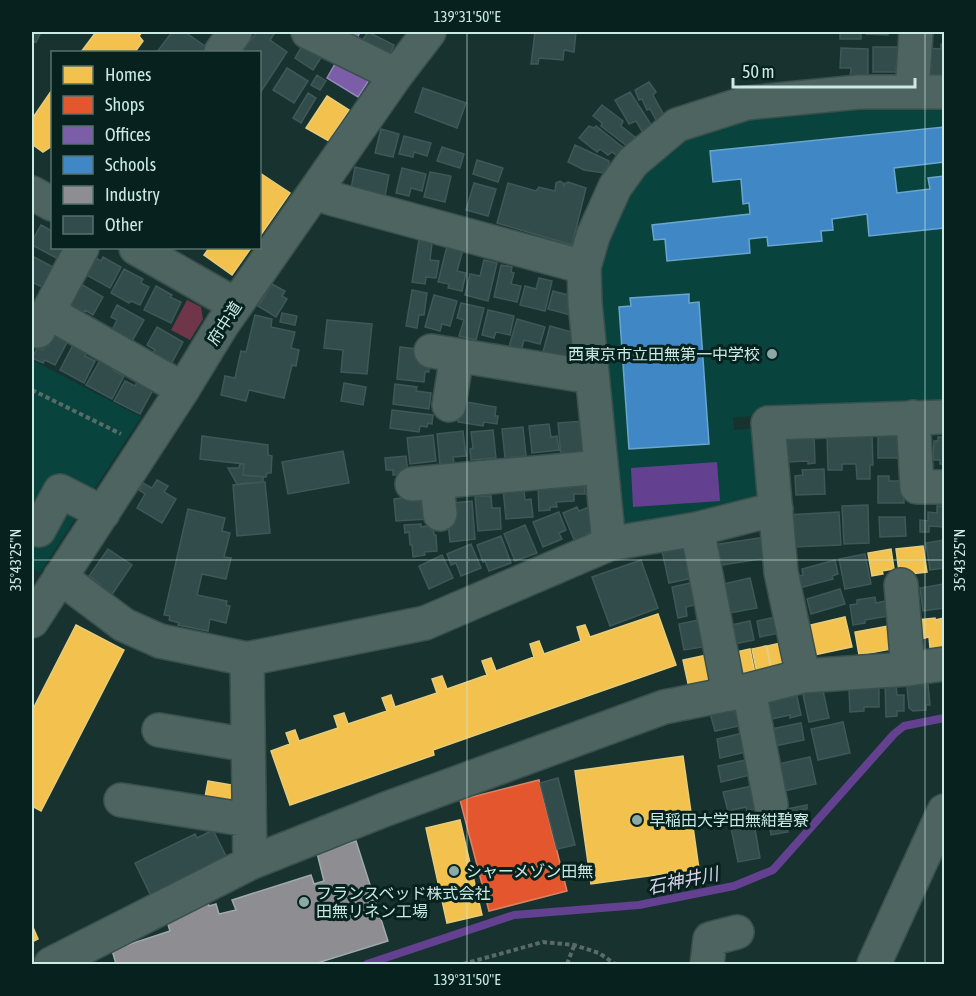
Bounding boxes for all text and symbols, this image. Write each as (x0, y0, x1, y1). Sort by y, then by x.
text: 139°31'50"E (433, 8, 501, 25)
legend (51, 51, 261, 249)
scale bar (733, 51, 914, 89)
text: 50 m (742, 61, 774, 82)
text: Homes (105, 64, 151, 85)
text: Shops (105, 94, 145, 115)
text: Offices (105, 124, 151, 145)
text: Schools (105, 154, 156, 175)
text: Industry (105, 184, 160, 205)
text: Other (105, 214, 144, 235)
street label: 府中道 (203, 298, 245, 348)
place label: 西東京市立田無第一中学校 (568, 345, 760, 363)
marker: 西東京市立田無第一中学校 (765, 347, 779, 361)
text: 35°43'25"N (7, 529, 24, 591)
text: 35°43'25"N (951, 529, 968, 591)
place label: 早稲田大学田無紺碧寮 (649, 811, 809, 829)
marker: 早稲田大学田無紺碧寮 (630, 813, 644, 827)
place label: シャーメゾン田無 (466, 862, 593, 880)
water label: 石神井川 (645, 862, 722, 898)
marker: シャーメゾン田無 (447, 864, 461, 878)
place label: フランスベッド株式会社 田無リネン工場 (316, 884, 491, 920)
marker: フランスベッド株式会社 田無リネン工場 (297, 895, 311, 909)
text: 139°31'50"E (433, 971, 501, 988)

